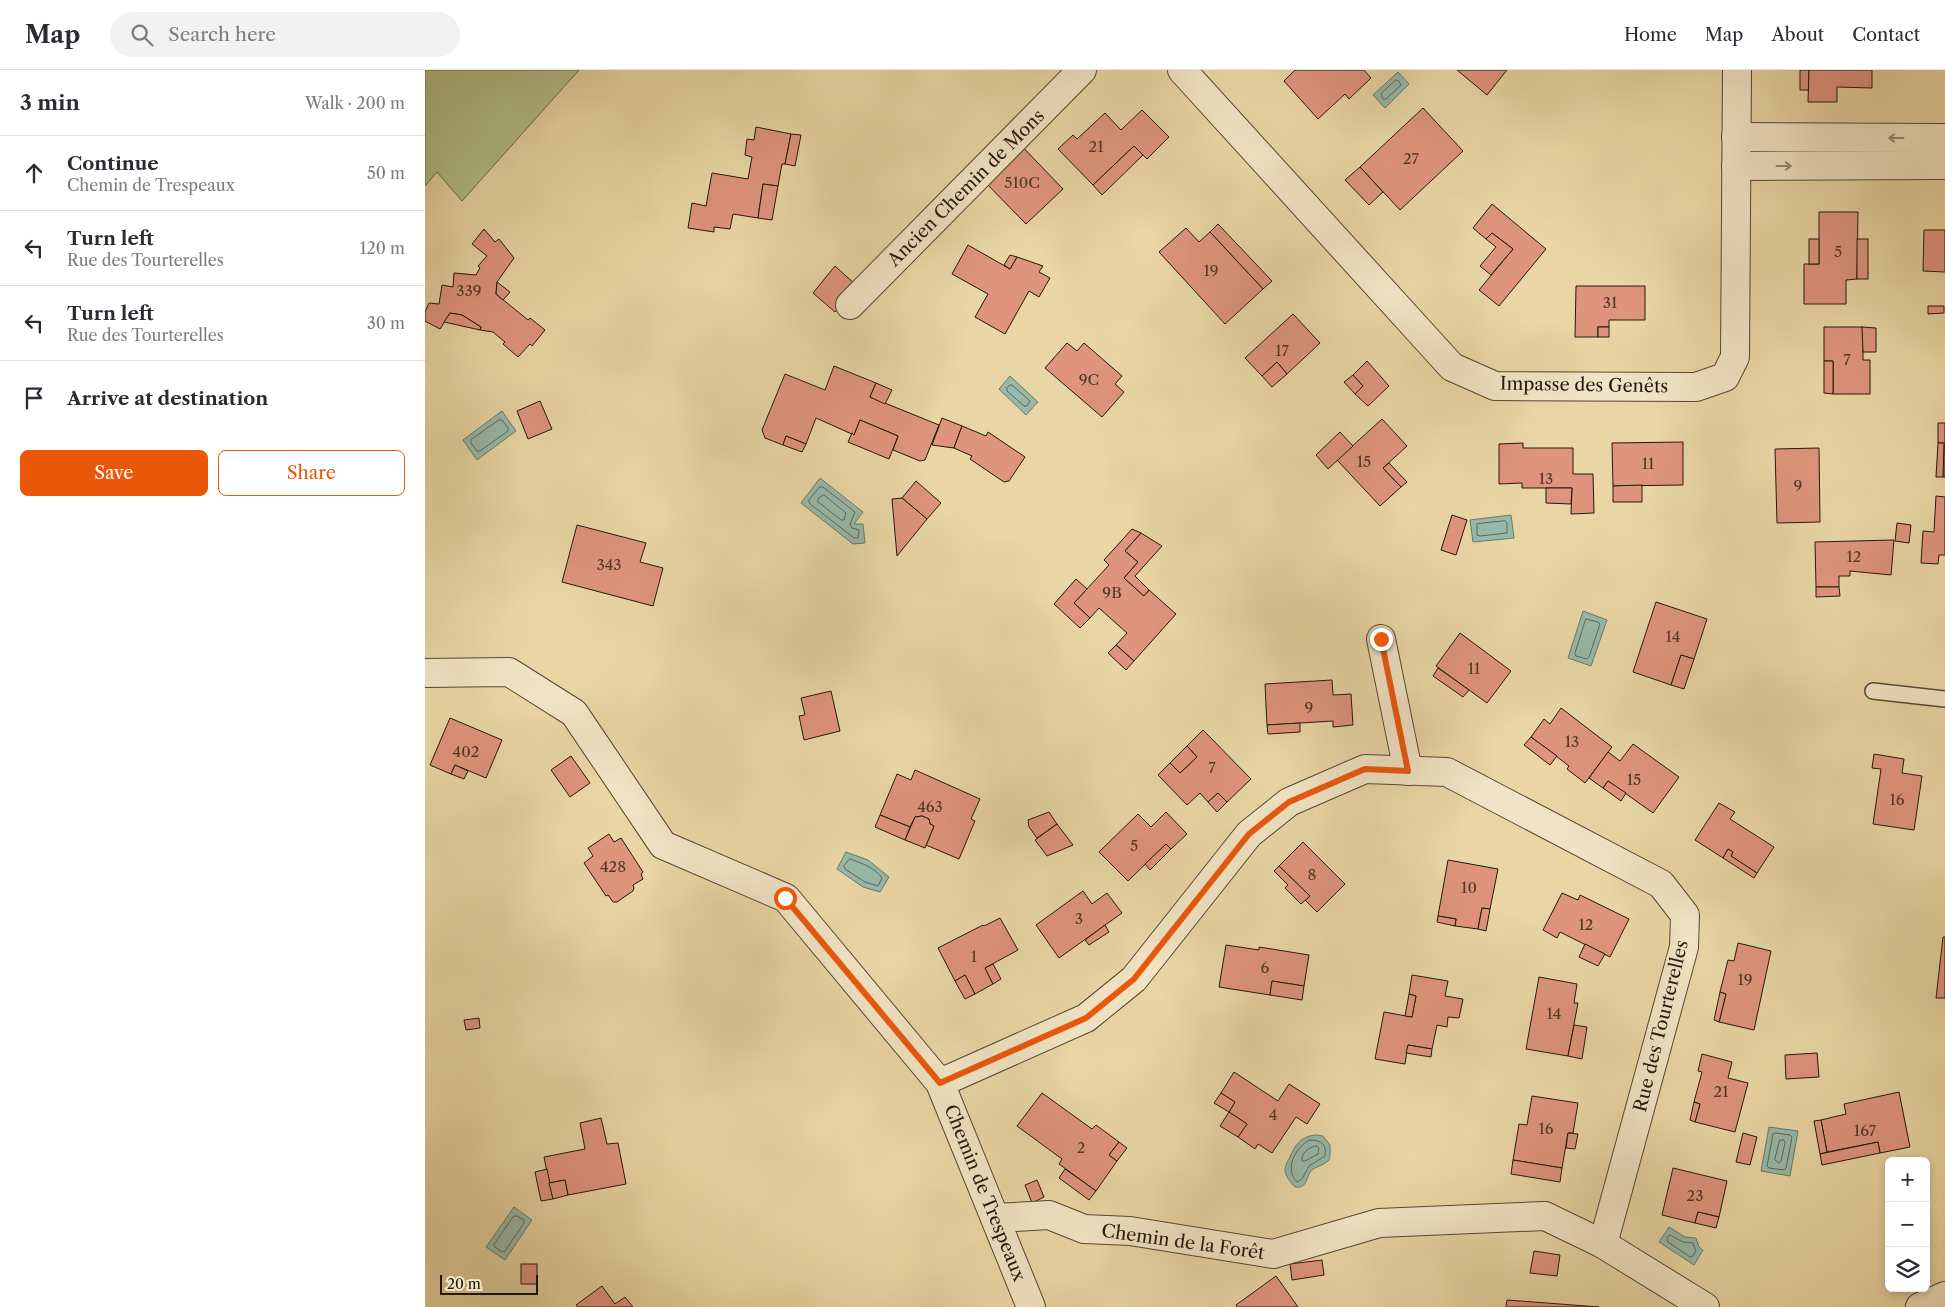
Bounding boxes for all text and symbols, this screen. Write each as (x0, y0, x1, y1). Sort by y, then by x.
search box (110, 12, 460, 57)
text: Map (25, 20, 80, 49)
icon: search (128, 21, 156, 49)
text: Search here (168, 23, 276, 46)
text: Home (1624, 24, 1677, 46)
text: Map (1705, 24, 1743, 46)
text: About (1771, 24, 1824, 46)
text: Contact (1852, 24, 1920, 46)
text: 3 min (20, 90, 80, 115)
text: Walk · 200 m (305, 93, 405, 113)
street label: Ancien Chemin de Mons (882, 105, 1049, 272)
one-way arrow (1889, 133, 1905, 143)
house number: 21 (1089, 137, 1104, 156)
house number: 27 (1403, 149, 1420, 168)
text: Continue (67, 152, 159, 175)
icon: ahead (20, 159, 48, 187)
one-way arrow (1776, 161, 1792, 170)
text: 50 m (367, 163, 405, 183)
house number: 510C (1004, 173, 1040, 192)
text: Chemin de Trespeaux (67, 175, 235, 195)
text: Turn left (67, 227, 154, 250)
icon: left (20, 234, 48, 262)
text: 120 m (360, 238, 405, 258)
house number: 5 (1834, 242, 1842, 261)
text: Rue des Tourterelles (67, 250, 224, 270)
house number: 19 (1203, 261, 1219, 280)
house number: 339 (456, 281, 482, 300)
house number: 31 (1603, 293, 1618, 312)
text: Turn left (67, 302, 154, 325)
icon: left (20, 309, 48, 337)
text: 30 m (367, 313, 405, 333)
text: Rue des Tourterelles (67, 325, 224, 345)
house number: 17 (1275, 341, 1289, 360)
house number: 7 (1843, 350, 1851, 369)
house number: 9C (1079, 370, 1099, 389)
street label: Impasse des Genêts (1500, 373, 1668, 397)
icon: arrive (20, 384, 48, 412)
text: Arrive at destination (67, 387, 268, 410)
button: Save (20, 450, 208, 496)
button: Share (218, 450, 405, 496)
house number: 15 (1357, 452, 1371, 471)
house number: 11 (1642, 454, 1655, 473)
house number: 13 (1539, 469, 1553, 488)
house number: 9 (1794, 476, 1802, 495)
house number: 12 (1847, 547, 1861, 566)
house number: 343 (596, 555, 622, 574)
house number: 9B (1102, 583, 1122, 602)
house number: 14 (1666, 627, 1680, 646)
route end (1370, 628, 1393, 651)
house number: 11 (1468, 659, 1481, 678)
house number: 9 (1305, 698, 1313, 717)
house number: 13 (1565, 732, 1579, 751)
house number: 402 (453, 742, 479, 761)
house number: 7 (1208, 758, 1216, 777)
house number: 15 (1627, 770, 1641, 789)
house number: 16 (1889, 790, 1905, 809)
house number: 463 (917, 797, 943, 816)
house number: 5 (1130, 836, 1138, 855)
house number: 428 (600, 857, 626, 876)
house number: 8 (1308, 865, 1317, 884)
house number: 10 (1461, 878, 1477, 897)
route start (774, 887, 797, 910)
house number: 3 (1075, 909, 1083, 928)
house number: 12 (1579, 915, 1593, 934)
street label: Rue des Tourterelles (1629, 938, 1693, 1114)
house number: 1 (971, 947, 978, 966)
house number: 6 (1261, 958, 1270, 977)
house number: 19 (1737, 970, 1753, 989)
house number: 14 (1547, 1004, 1561, 1023)
house number: 21 (1714, 1082, 1729, 1101)
street label: Chemin de Trespeaux (939, 1101, 1031, 1285)
house number: 4 (1269, 1105, 1277, 1124)
house number: 16 (1538, 1119, 1554, 1138)
house number: 167 (1854, 1121, 1877, 1140)
house number: 2 (1077, 1138, 1085, 1157)
map controls (1885, 1157, 1930, 1292)
button: + (1885, 1157, 1930, 1202)
house number: 23 (1687, 1186, 1703, 1205)
button: − (1885, 1202, 1930, 1247)
street label: Chemin de la Forêt (1100, 1220, 1267, 1264)
button: layers (1885, 1247, 1930, 1292)
scale bar (440, 1272, 537, 1295)
text: 20 m (447, 1275, 481, 1293)

